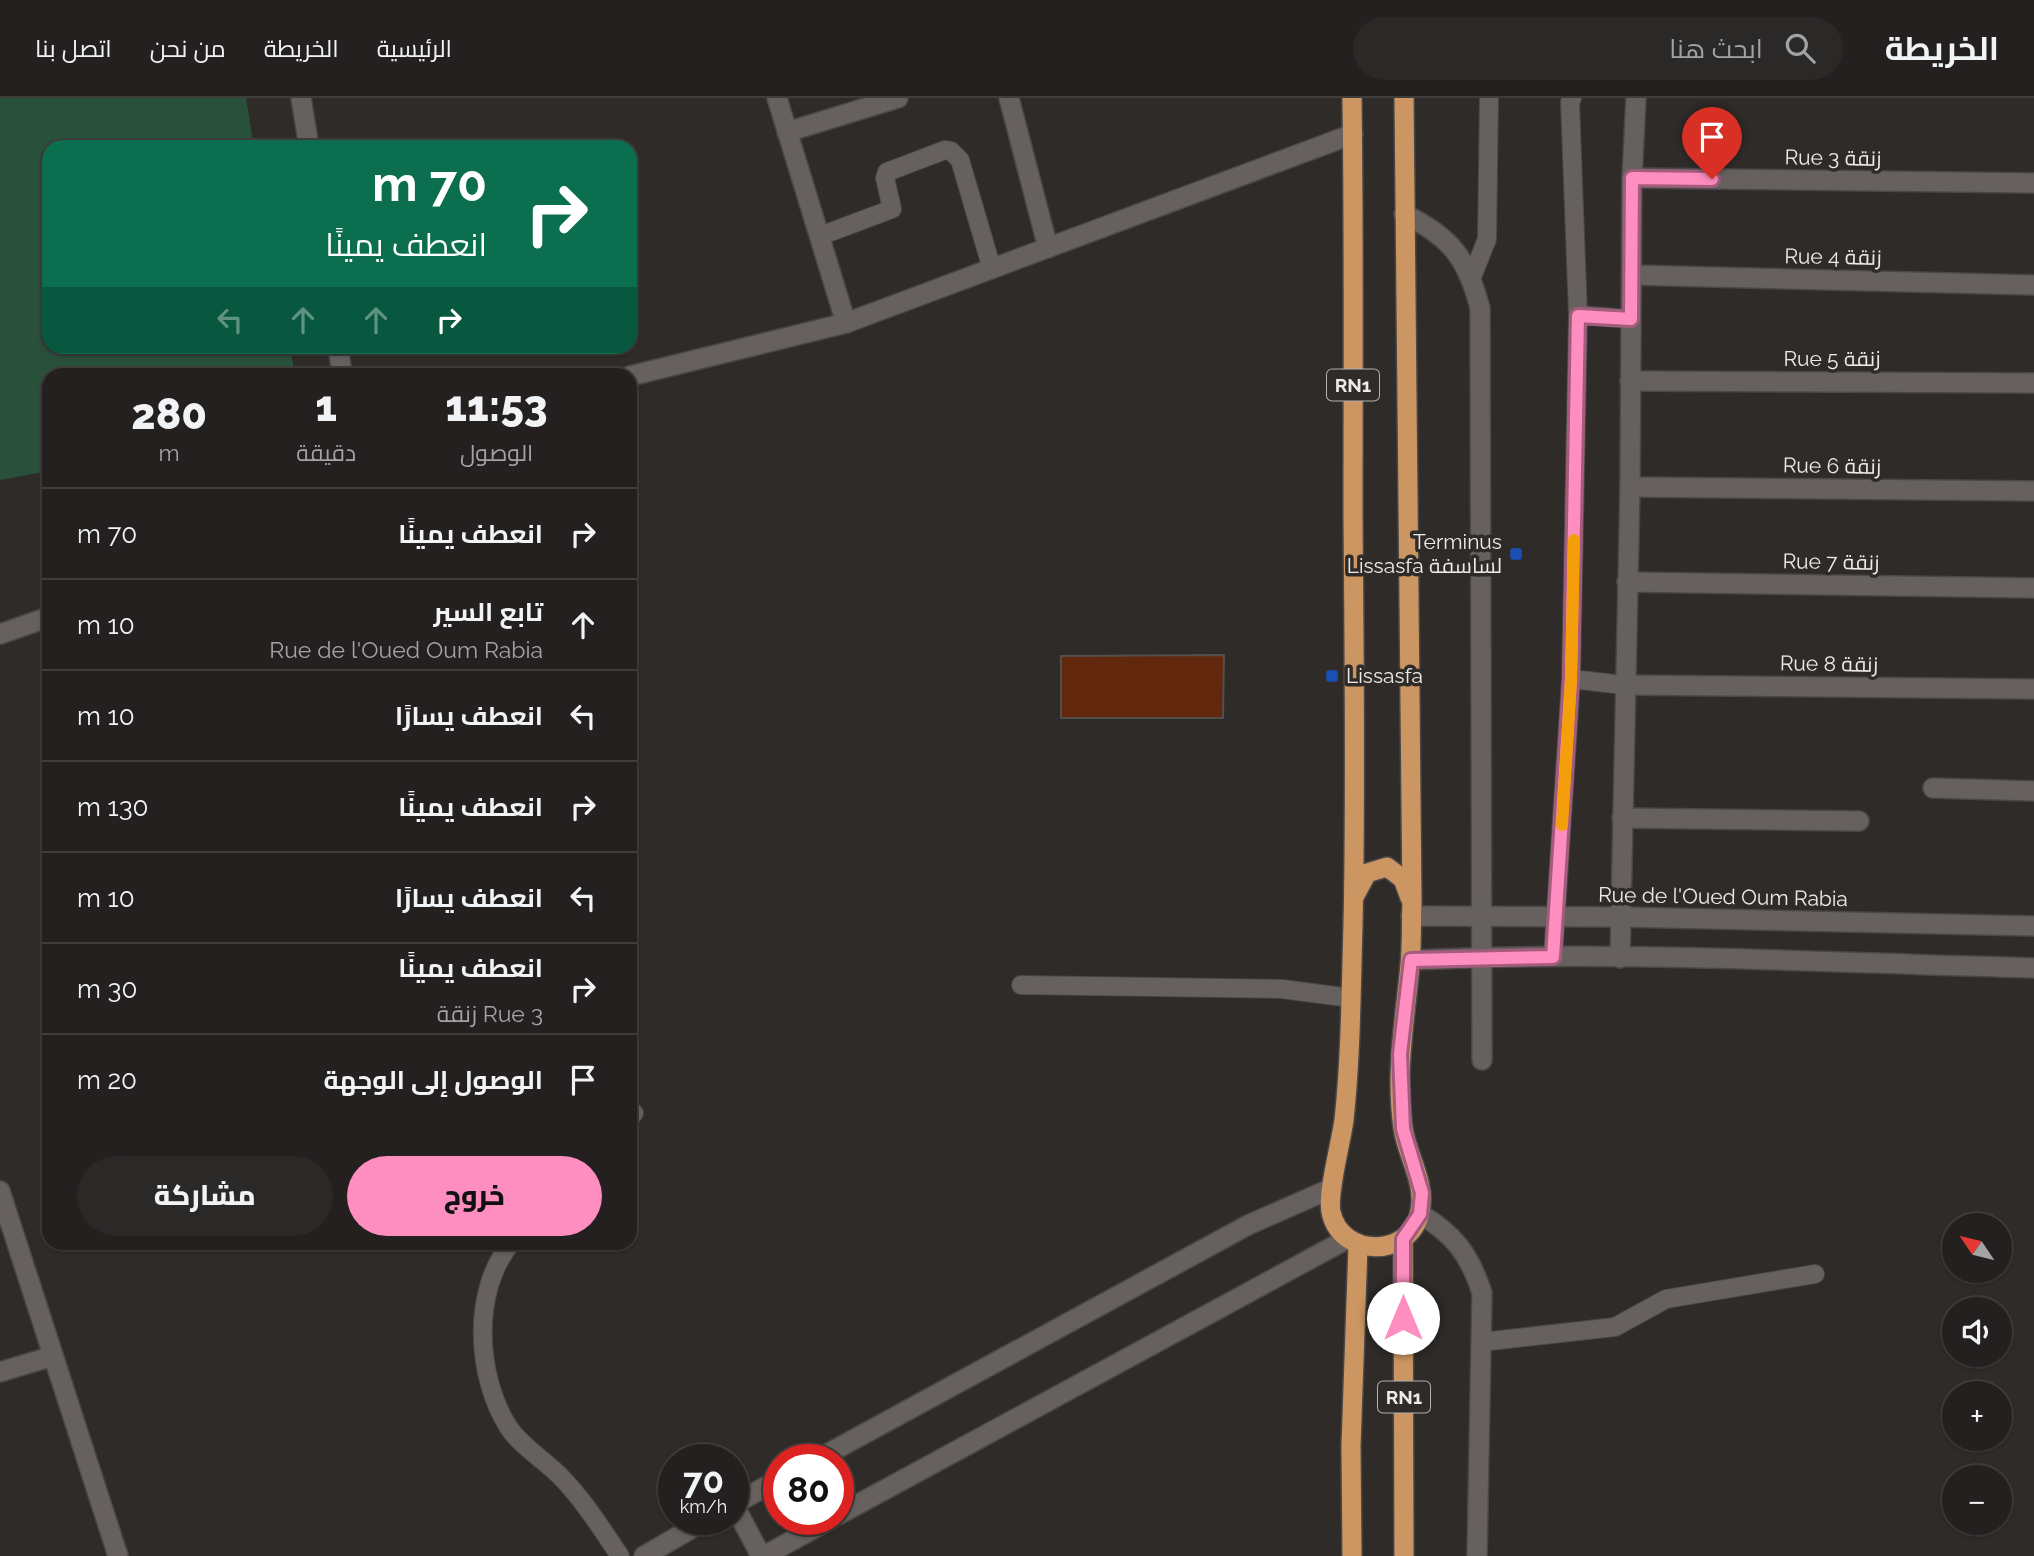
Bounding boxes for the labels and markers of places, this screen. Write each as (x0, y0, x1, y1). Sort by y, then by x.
pin (1682, 107, 1742, 179)
place label: Terminus Lissasfa لساسفة (1347, 529, 1502, 578)
marker: Terminus Lissasfa لساسفة (1508, 546, 1524, 562)
place label: Lissasfa (1346, 663, 1423, 688)
marker: Lissasfa (1324, 668, 1340, 684)

